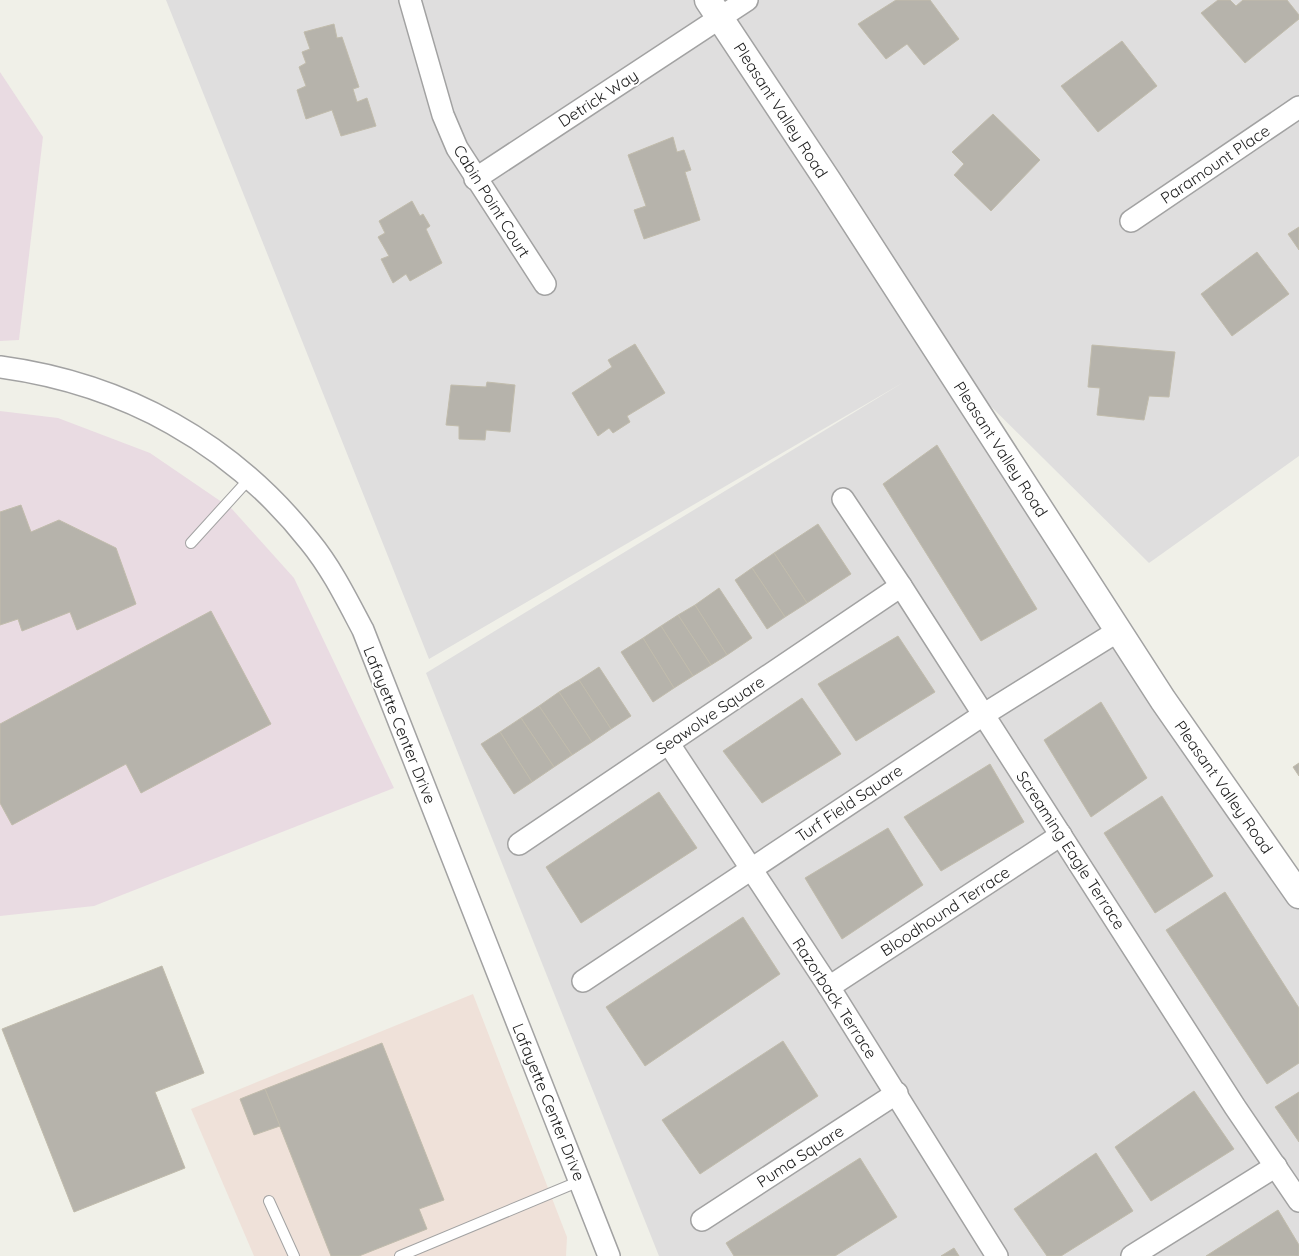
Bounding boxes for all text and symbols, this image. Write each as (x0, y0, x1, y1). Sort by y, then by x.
street label: Pleasant Valley Road (730, 38, 832, 182)
street label: Detrick Way (554, 65, 642, 131)
street label: Paramount Place (1157, 120, 1273, 208)
street label: Cabin Point Court (449, 141, 535, 261)
street label: Pleasant Valley Road (950, 377, 1052, 521)
street label: Lafayette Center Drive (359, 643, 441, 807)
street label: Seawolve Square (652, 671, 768, 759)
street label: Pleasant Valley Road (1171, 717, 1277, 857)
street label: Turf Field Square (792, 760, 906, 846)
street label: Screaming Eagle Terrace (1012, 767, 1130, 933)
street label: Bloodhound Terrace (877, 862, 1013, 960)
street label: Razorback Terrace (788, 934, 882, 1062)
street label: Lafayette Center Drive (508, 1020, 590, 1184)
street label: Puma Square (753, 1121, 847, 1191)

